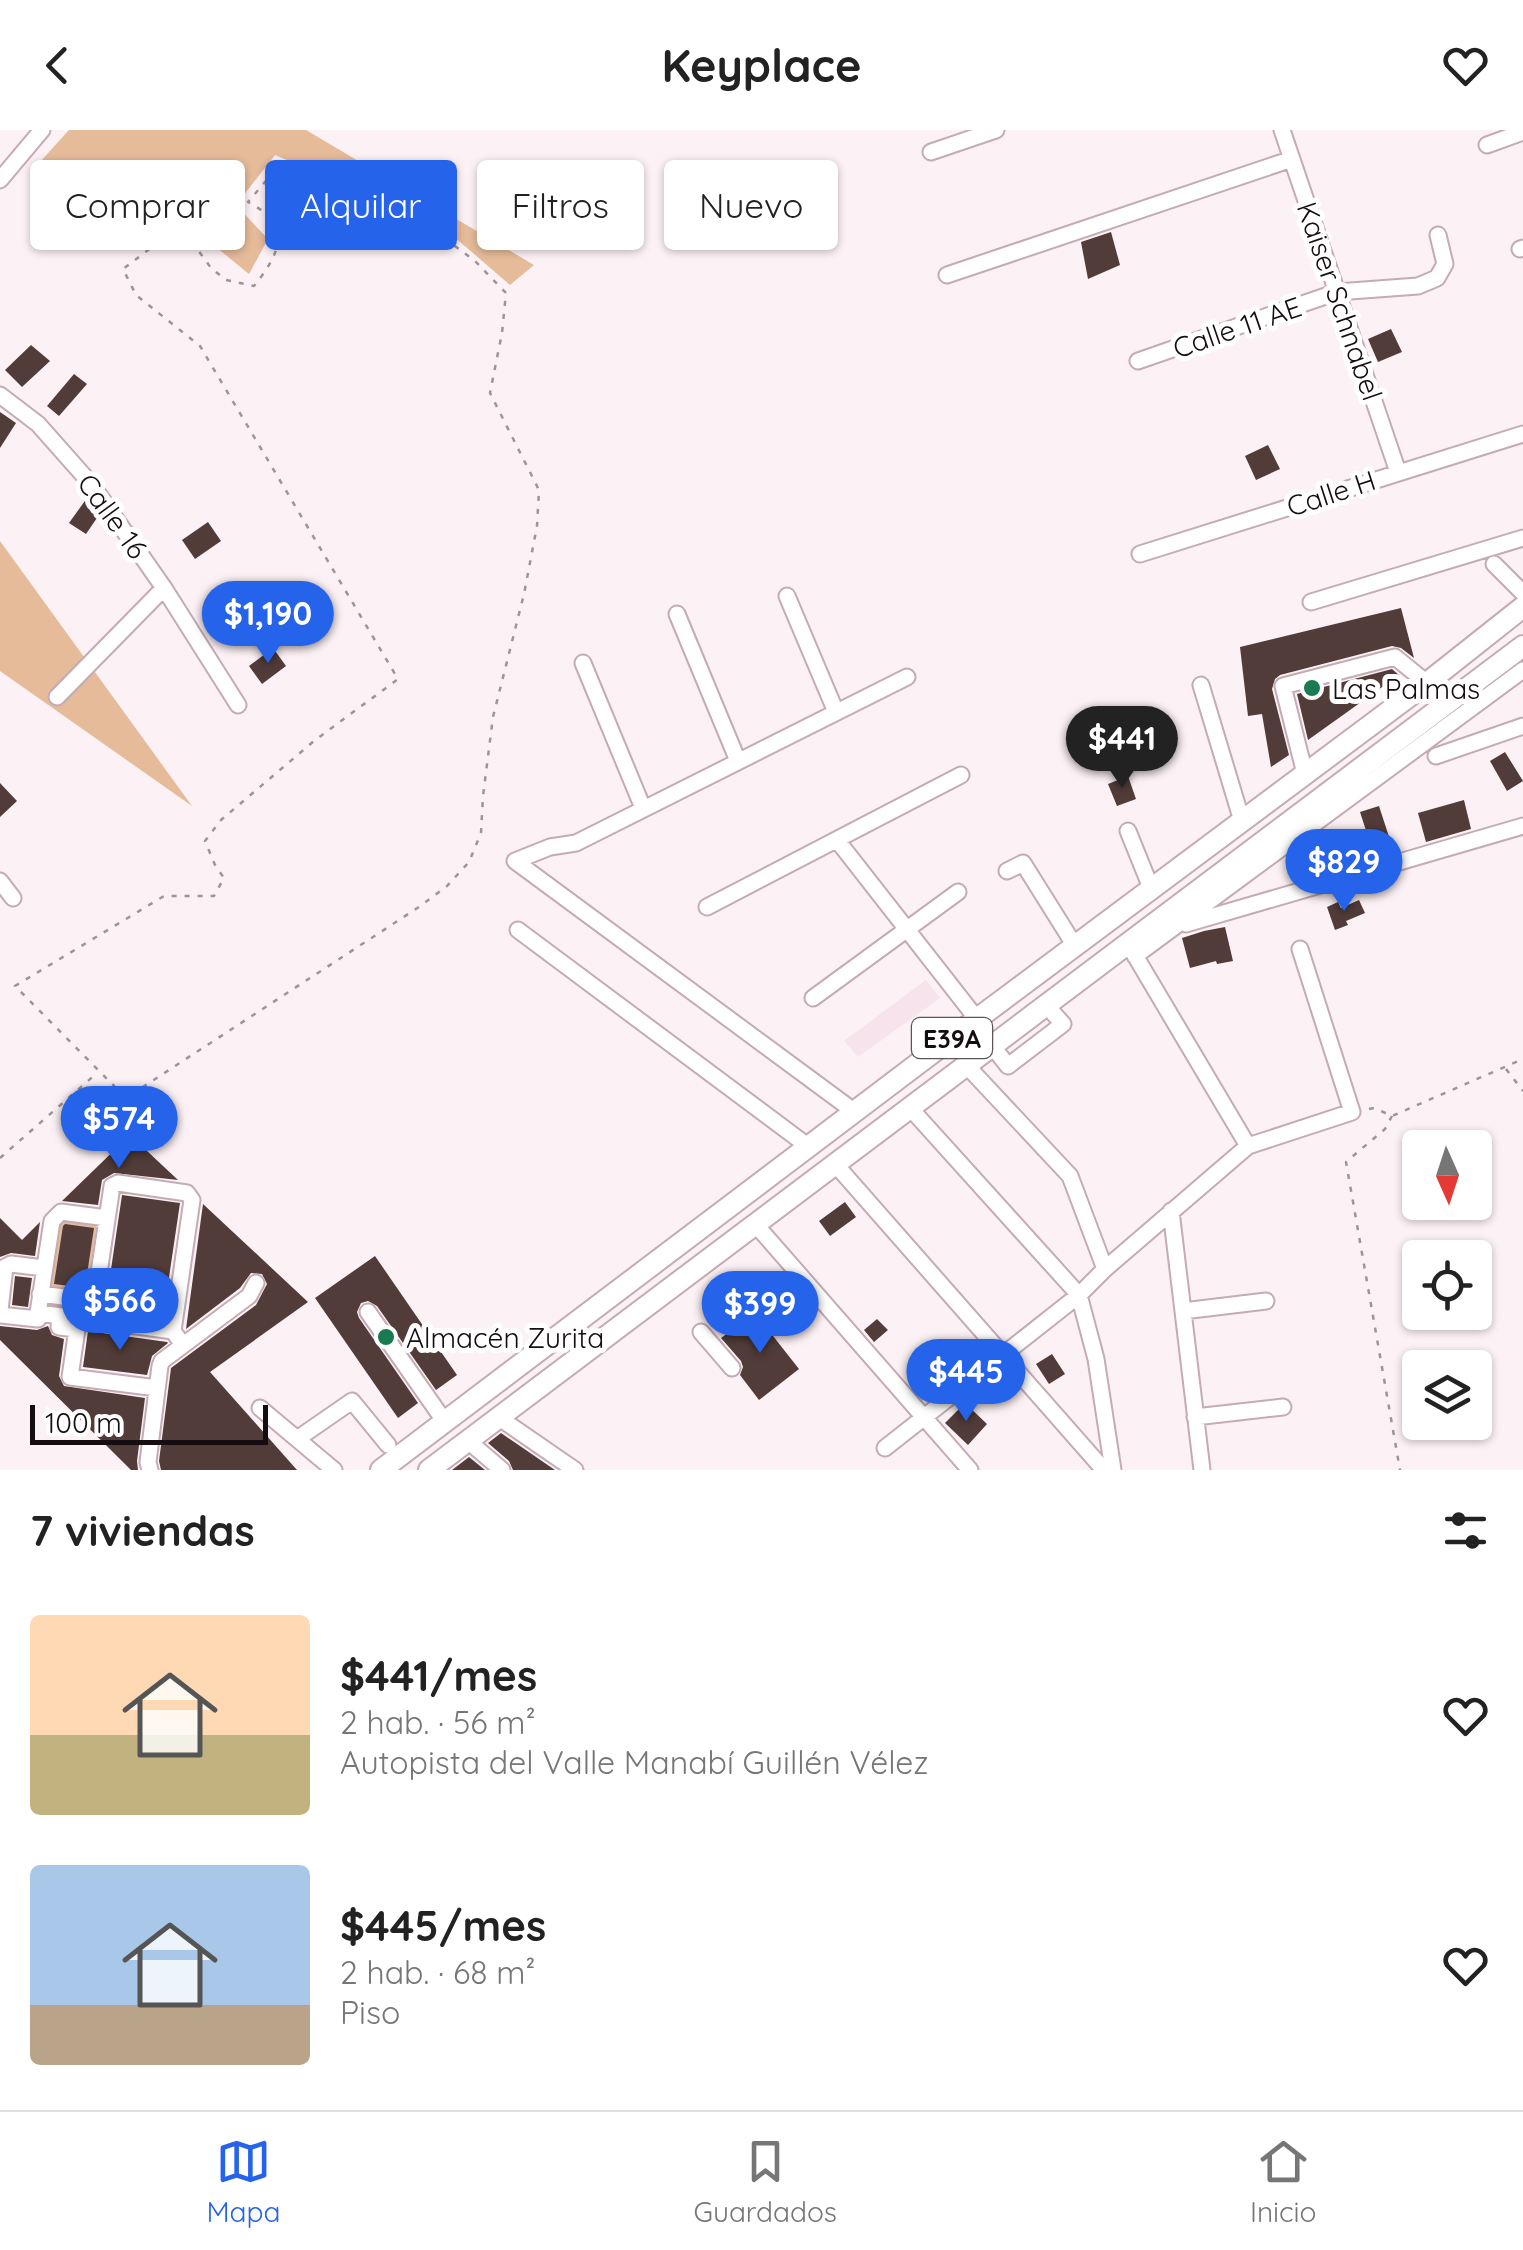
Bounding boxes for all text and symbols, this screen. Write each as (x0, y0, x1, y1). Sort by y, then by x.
text: Keyplace (662, 37, 861, 93)
icon: back (30, 38, 85, 93)
icon: heart (1438, 38, 1493, 93)
chip: Comprar (30, 160, 245, 250)
chip: Alquilar (265, 160, 457, 250)
chip: Filtros (477, 160, 644, 250)
chip: Nuevo (664, 160, 838, 250)
street label: Kaiser Schnabel (1290, 197, 1390, 405)
street label: Calle 11 AE (1168, 289, 1306, 365)
street label: Calle H (1282, 462, 1380, 524)
street label: Calle 16 (70, 467, 156, 565)
pin: $1,190 (187, 581, 349, 666)
text: $1,190 (224, 593, 312, 633)
place label: Las Palmas (1332, 671, 1480, 706)
marker: Las Palmas (1301, 677, 1323, 699)
pin: $441 (1063, 706, 1181, 791)
text: $441 (1088, 718, 1156, 758)
pin: $829 (1285, 829, 1403, 914)
text: $829 (1307, 841, 1381, 881)
road number: E39A (912, 1018, 992, 1058)
pin: $574 (60, 1086, 178, 1171)
text: $574 (83, 1098, 155, 1138)
north arrow (1402, 1130, 1492, 1220)
map controls (1402, 1130, 1492, 1440)
button: locate (1402, 1240, 1492, 1330)
pin: $566 (61, 1268, 179, 1353)
pin: $399 (701, 1271, 819, 1356)
text: $566 (84, 1280, 156, 1320)
text: $399 (724, 1283, 796, 1323)
place label: Almacén Zurita (406, 1320, 604, 1355)
marker: Almacén Zurita (375, 1326, 397, 1348)
pin: $445 (907, 1339, 1025, 1424)
button: layers (1402, 1350, 1492, 1440)
text: $445 (928, 1351, 1004, 1391)
scale bar (30, 1400, 268, 1444)
text: 100 m (45, 1405, 122, 1440)
icon: filters (1438, 1503, 1493, 1558)
text: 7 viviendas (30, 1504, 255, 1557)
text: $441/mes (340, 1649, 537, 1702)
icon: home (110, 1655, 230, 1775)
icon: heart (1438, 1688, 1493, 1743)
text: 2 hab. · 56 m² (340, 1702, 536, 1742)
text: Autopista del Valle Manabí Guillén Vélez (340, 1742, 929, 1782)
text: $445/mes (340, 1899, 546, 1952)
icon: home (110, 1905, 230, 2025)
icon: heart (1438, 1938, 1493, 1993)
text: 2 hab. · 68 m² (340, 1952, 536, 1992)
text: Piso (340, 1992, 400, 2032)
tab: Mapa (206, 2134, 281, 2229)
tab: Guardados (693, 2134, 837, 2229)
tab: Inicio (1250, 2134, 1317, 2229)

